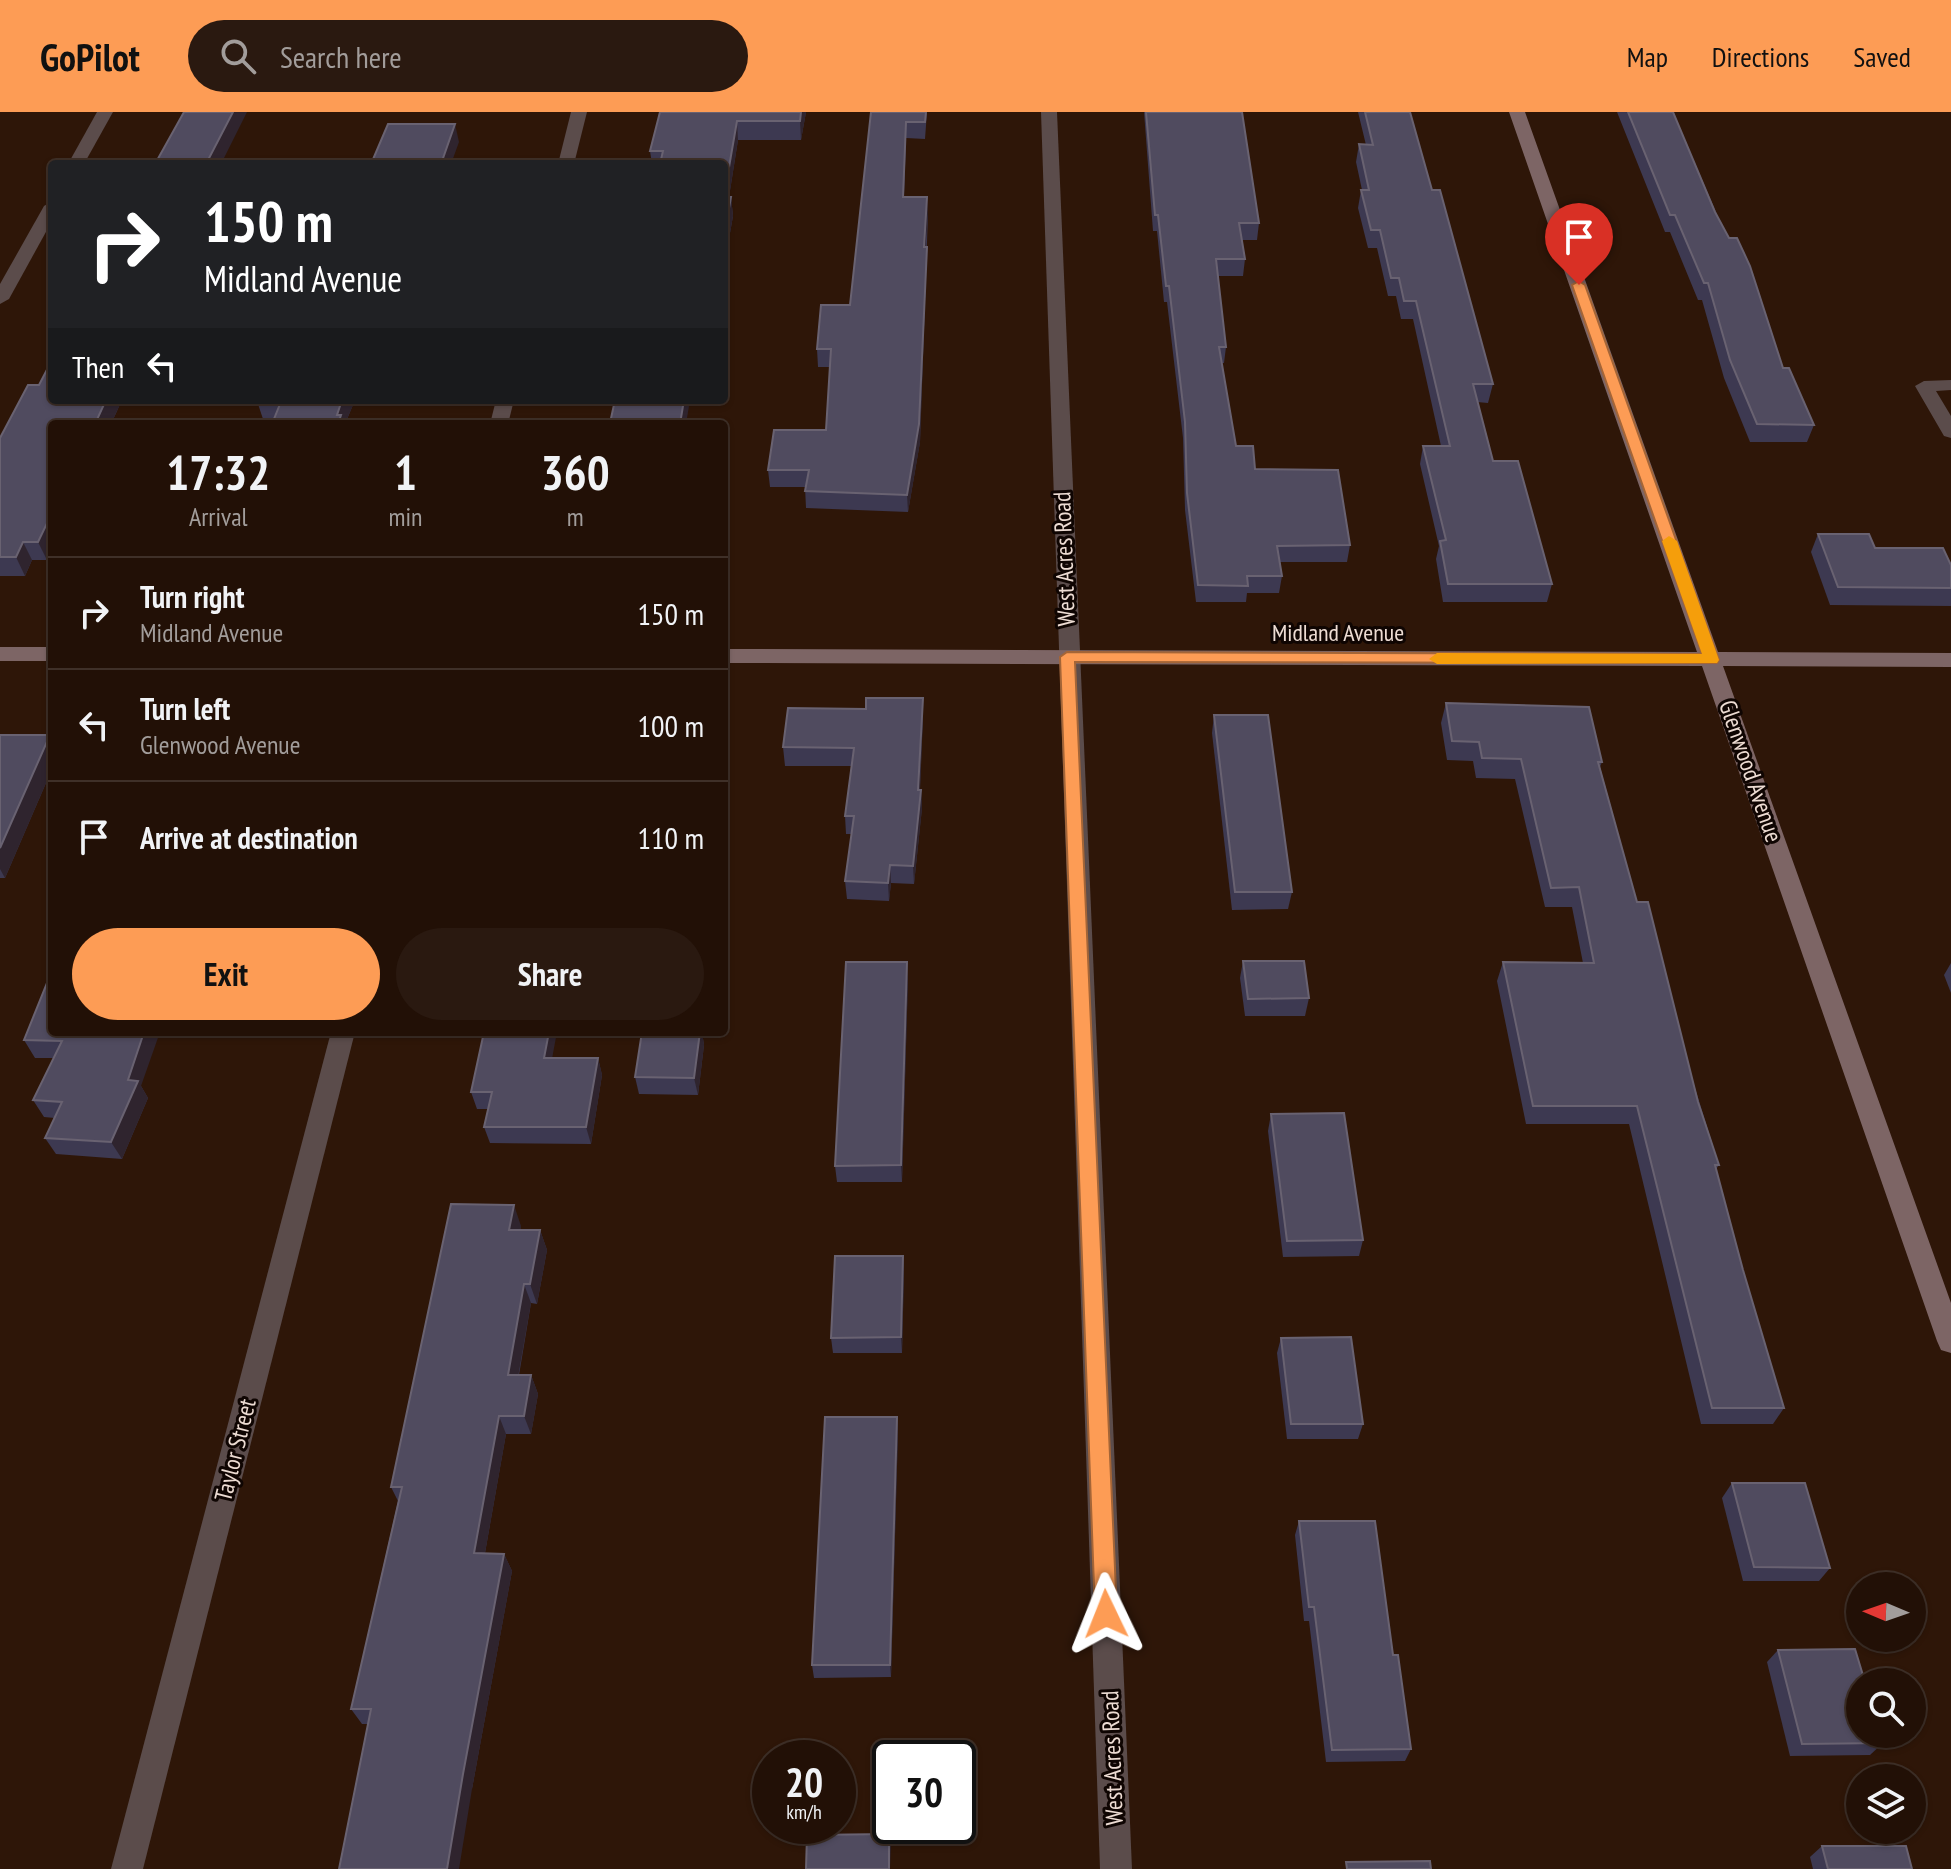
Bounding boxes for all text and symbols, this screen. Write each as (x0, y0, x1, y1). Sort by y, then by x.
search box (188, 20, 748, 92)
text: GoPilot (40, 32, 140, 81)
icon: search (216, 34, 260, 78)
text: Search here (280, 37, 402, 76)
text: Map (1627, 38, 1668, 75)
text: Directions (1712, 38, 1809, 75)
text: Saved (1853, 38, 1911, 75)
text: 150 m (204, 185, 333, 257)
icon: right (72, 192, 176, 296)
pin (1545, 203, 1613, 285)
icon: arrive (1557, 215, 1601, 259)
text: Midland Avenue (204, 255, 402, 302)
icon: left (140, 344, 184, 388)
text: Then (72, 347, 124, 386)
text: 17:32 (166, 441, 270, 503)
text: 1 (394, 441, 417, 503)
text: 360 (541, 441, 610, 503)
street label: West Acres Road (1046, 491, 1082, 627)
text: Arrival (189, 500, 248, 533)
text: min (388, 500, 422, 533)
text: m (567, 500, 584, 533)
text: Turn right (140, 577, 244, 616)
icon: right (72, 591, 116, 635)
text: 150 m (638, 594, 704, 633)
text: Midland Avenue (140, 616, 283, 649)
street label: Midland Avenue (1272, 617, 1404, 648)
text: Turn left (140, 689, 230, 728)
street label: Glenwood Avenue (1712, 696, 1790, 846)
icon: left (72, 703, 116, 747)
text: 100 m (638, 706, 704, 745)
text: Glenwood Avenue (140, 728, 300, 761)
icon: arrive (72, 815, 116, 859)
text: Arrive at destination (140, 818, 358, 857)
text: 110 m (638, 818, 704, 857)
button: Exit (72, 928, 380, 1020)
button: Share (396, 928, 704, 1020)
street label: Taylor Street (207, 1395, 263, 1505)
position arrow (1064, 1572, 1148, 1656)
north arrow (1846, 1572, 1926, 1652)
map controls (1846, 1572, 1926, 1844)
button: search (1846, 1668, 1926, 1748)
street label: West Acres Road (1094, 1690, 1130, 1826)
speed limit sign: 30 (872, 1740, 976, 1844)
text: 20 (785, 1756, 823, 1808)
button: layers (1846, 1764, 1926, 1844)
text: km/h (786, 1799, 822, 1825)

